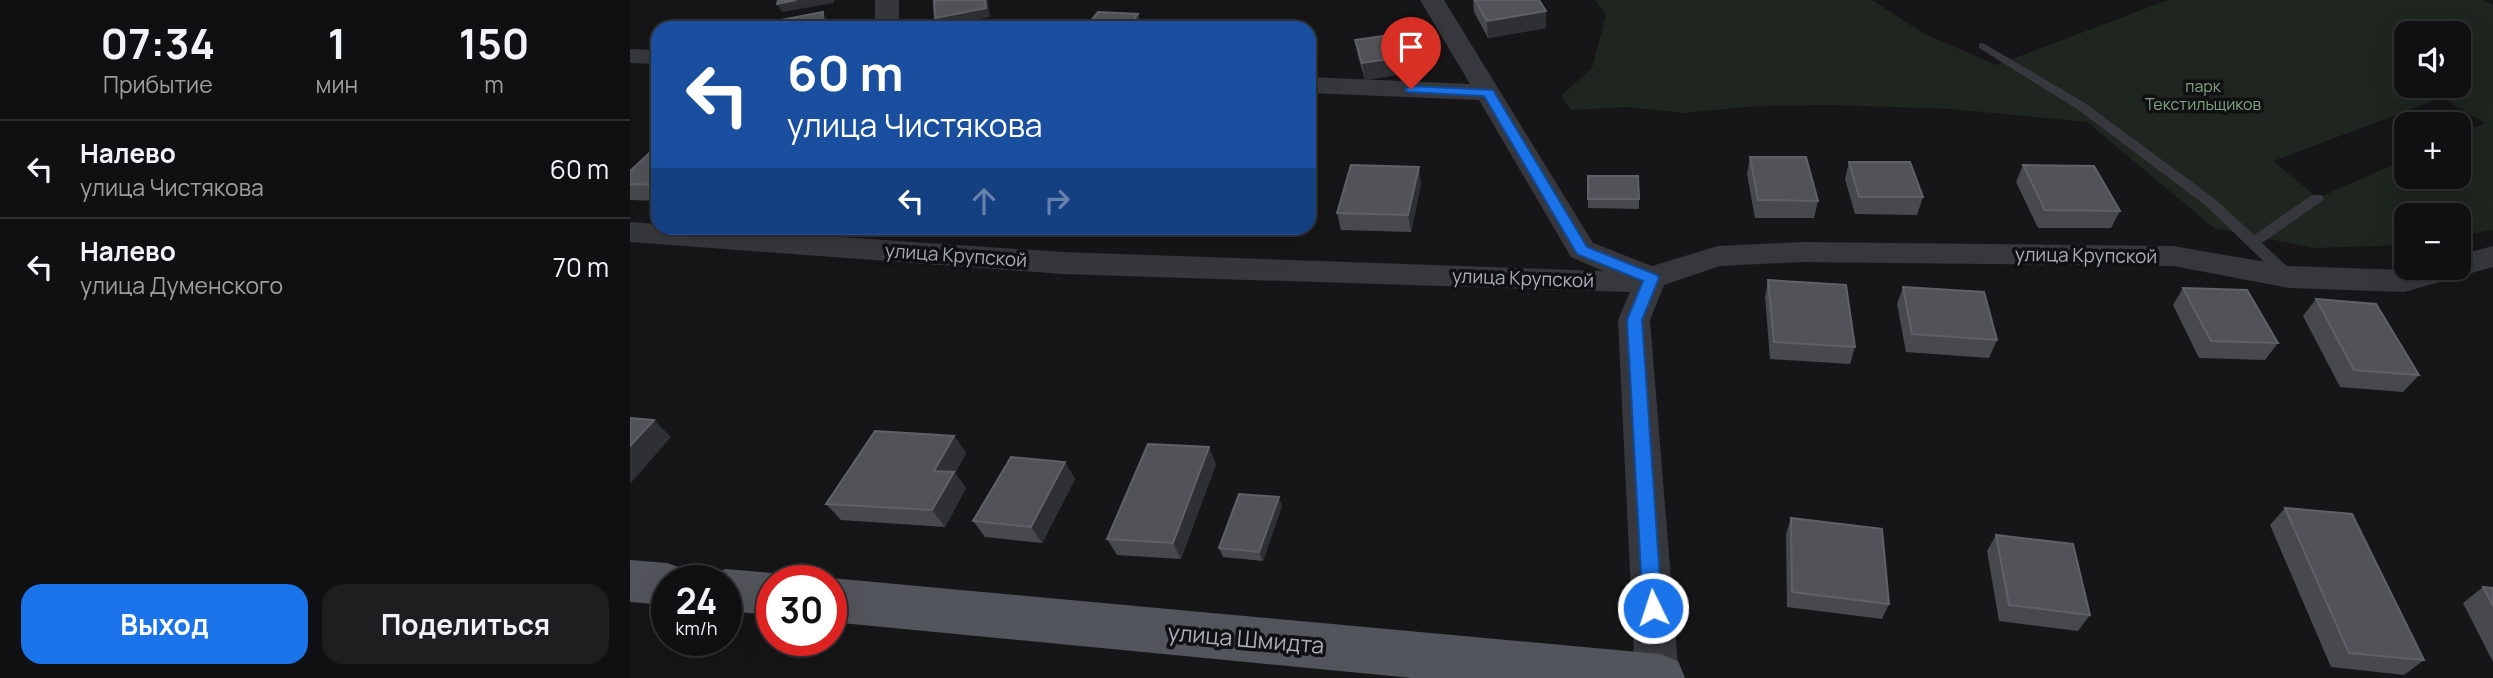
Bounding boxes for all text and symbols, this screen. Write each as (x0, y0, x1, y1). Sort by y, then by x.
text: 07:34 (101, 14, 215, 72)
text: 1 (328, 14, 346, 72)
text: 150 (459, 14, 529, 72)
pin (1381, 17, 1441, 89)
map controls (2394, 21, 2471, 280)
button: sound (2394, 21, 2471, 98)
icon: arrive (1392, 28, 1430, 66)
text: 60 m (787, 39, 904, 106)
icon: left (672, 49, 763, 140)
text: Прибытие (103, 68, 213, 100)
text: мин (316, 68, 358, 100)
text: m (484, 68, 504, 100)
park label: парк Текстильщиков (2145, 75, 2261, 115)
text: улица Чистякова (787, 103, 1043, 147)
button: + (2394, 112, 2471, 189)
text: Налево (80, 135, 176, 171)
icon: left (21, 150, 59, 188)
text: 60 m (550, 151, 609, 187)
text: улица Чистякова (80, 171, 264, 203)
icon: left (892, 182, 930, 220)
icon: ahead (965, 182, 1003, 220)
icon: right (1038, 182, 1076, 220)
button: − (2394, 203, 2471, 280)
text: Налево (80, 233, 176, 269)
street label: улица Крупской (884, 237, 1028, 273)
street label: улица Крупской (2015, 241, 2157, 269)
icon: left (21, 248, 59, 286)
text: 70 m (553, 249, 609, 285)
street label: улица Крупской (1451, 263, 1595, 293)
text: улица Думенского (80, 269, 283, 301)
speed limit sign: 30 (756, 565, 847, 656)
position arrow (1616, 571, 1690, 645)
text: 24 (676, 577, 717, 625)
button: Выход (21, 584, 308, 664)
button: Поделиться (322, 584, 609, 664)
street label: улица Шмидта (1166, 615, 1326, 661)
text: km/h (676, 616, 717, 640)

